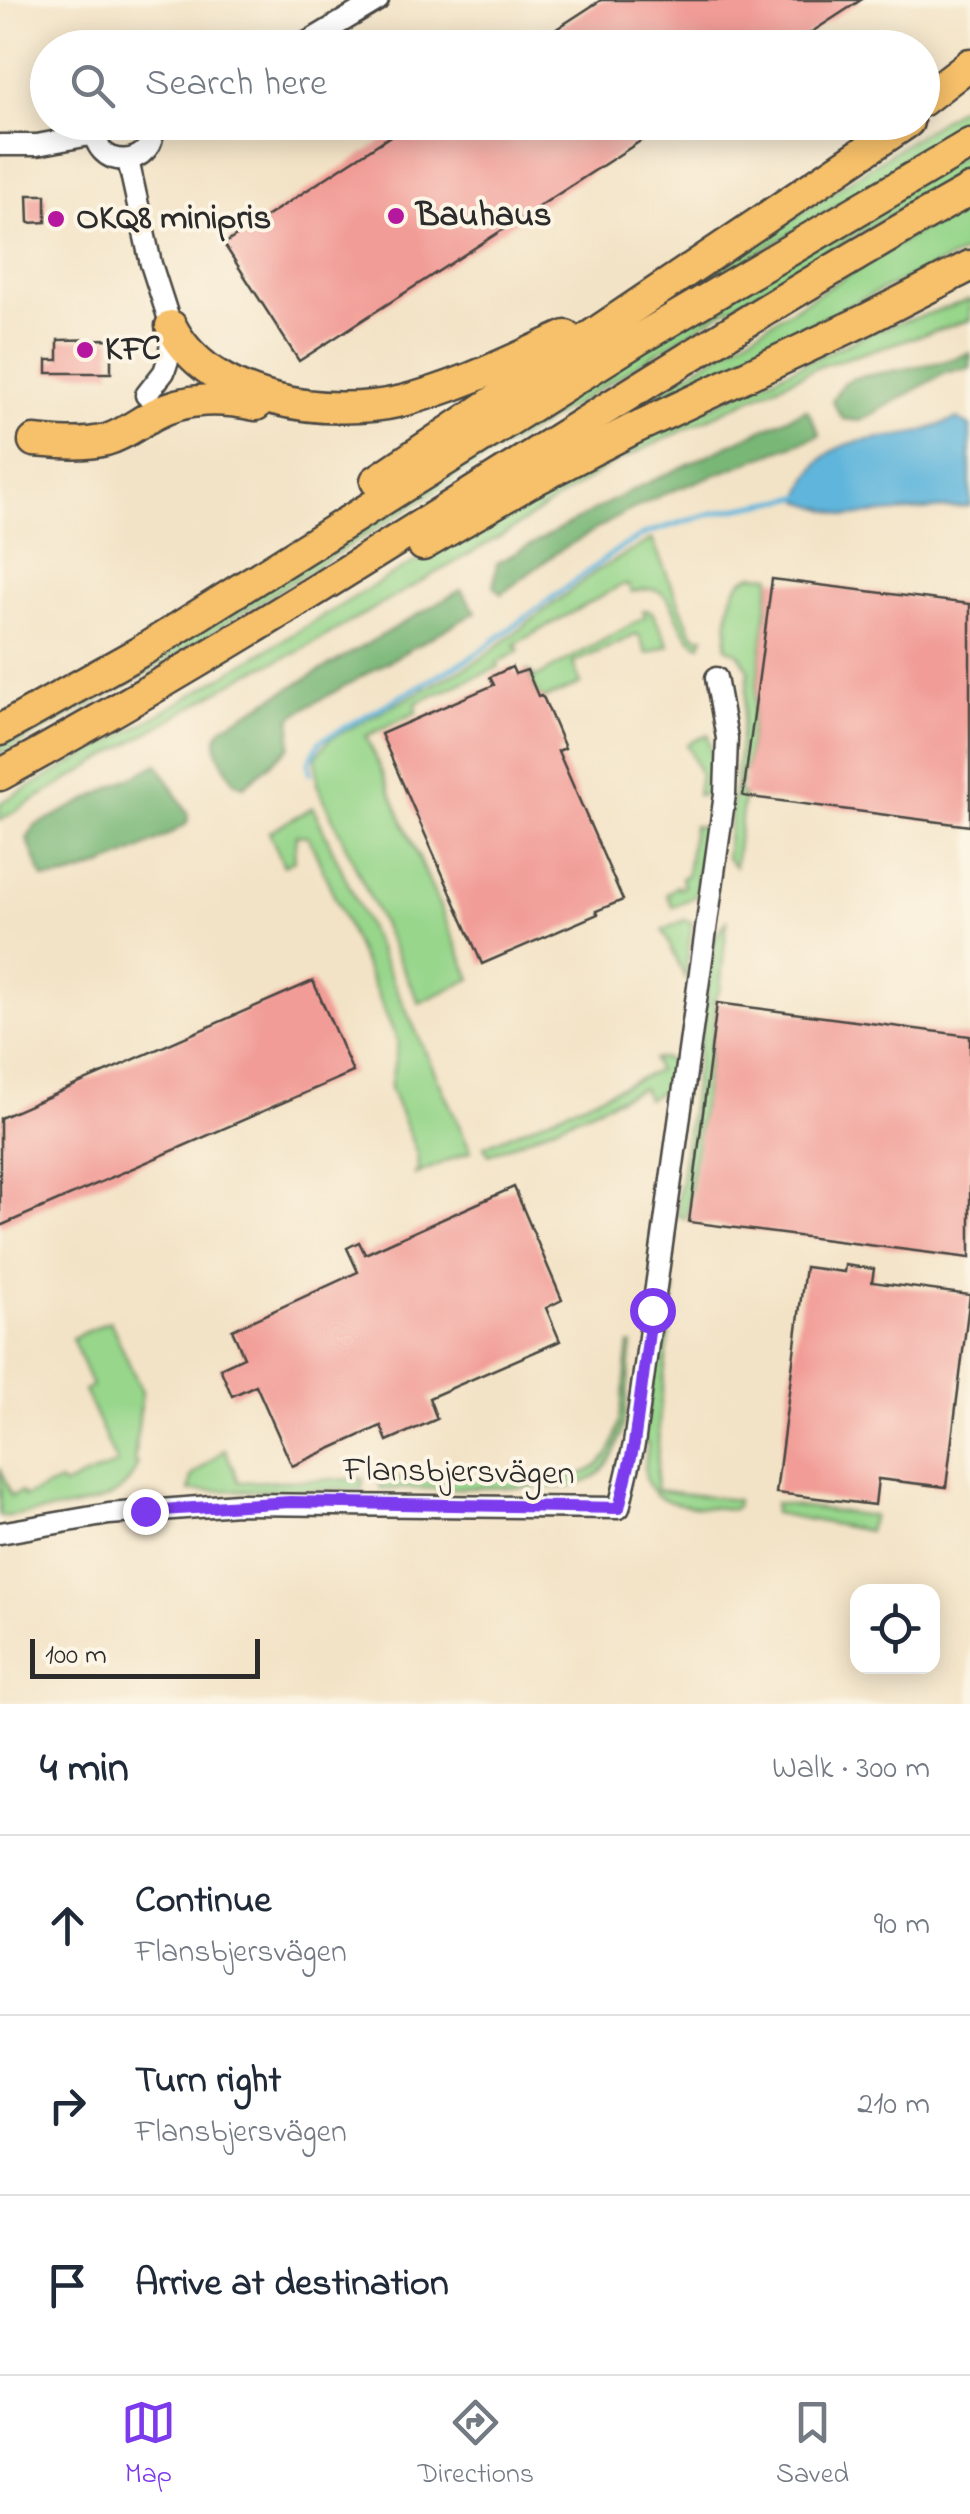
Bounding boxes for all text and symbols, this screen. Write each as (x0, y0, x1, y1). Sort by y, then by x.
search box (30, 30, 940, 140)
text: Search here (145, 57, 327, 113)
icon: search (65, 58, 120, 113)
place label: Bauhaus (414, 191, 552, 242)
place label: OKQ8 minipris (76, 194, 271, 245)
marker: Bauhaus (385, 205, 407, 227)
marker: OKQ8 minipris (45, 208, 67, 230)
place label: KFC (105, 325, 161, 376)
marker: KFC (74, 339, 96, 361)
route start (630, 1288, 676, 1334)
street label: Flansbjersvägen (342, 1445, 575, 1501)
route end (123, 1489, 169, 1535)
map controls (850, 1584, 940, 1674)
button: locate (850, 1584, 940, 1674)
scale bar (30, 1634, 260, 1678)
text: 100 m (45, 1636, 107, 1677)
text: 4 min (40, 1739, 129, 1800)
text: Walk · 300 m (772, 1746, 930, 1793)
text: Continue (135, 1874, 271, 1930)
icon: ahead (40, 1898, 95, 1953)
text: 90 m (874, 1902, 930, 1949)
text: Flansbjersvägen (135, 1930, 347, 1977)
text: Turn right (135, 2054, 281, 2110)
icon: right (40, 2078, 95, 2133)
text: 210 m (857, 2082, 930, 2129)
text: Flansbjersvägen (135, 2110, 347, 2157)
text: Arrive at destination (135, 2257, 449, 2313)
icon: arrive (40, 2258, 95, 2313)
tab: Map (121, 2395, 176, 2496)
tab: Directions (418, 2395, 534, 2496)
tab: Saved (776, 2395, 849, 2496)

